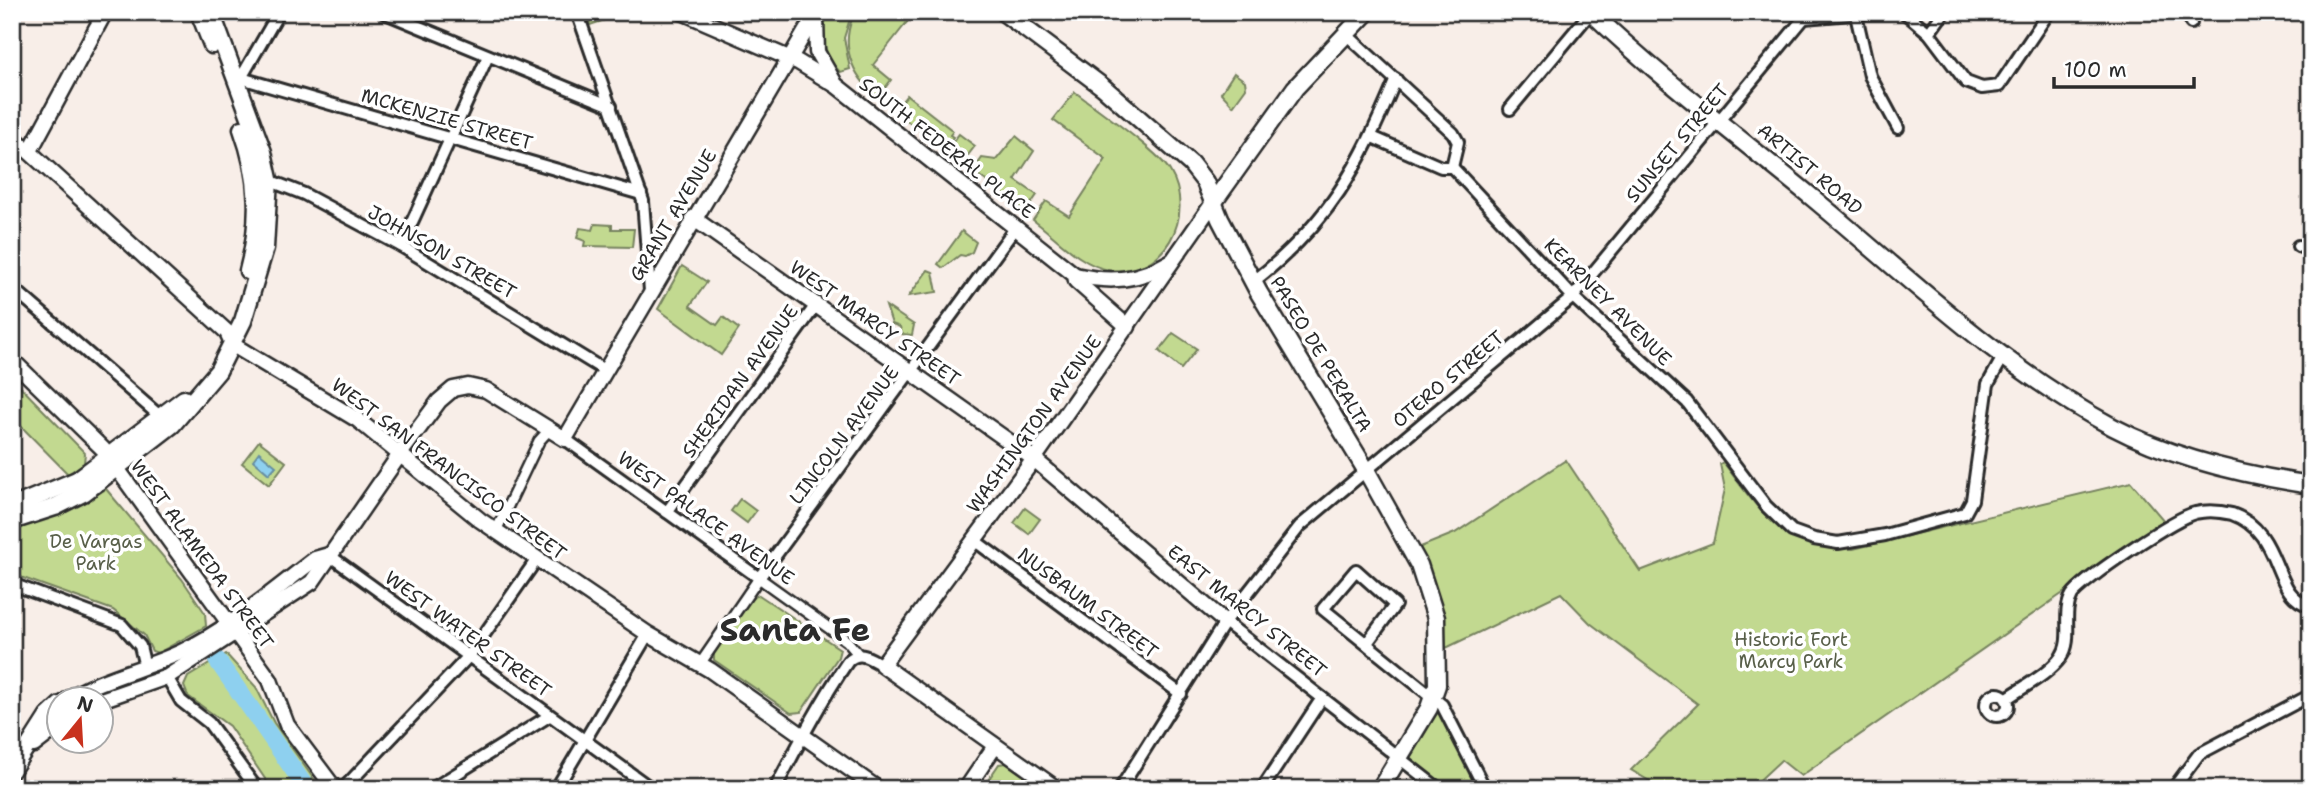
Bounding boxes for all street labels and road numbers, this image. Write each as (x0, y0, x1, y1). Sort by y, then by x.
street label: SOUTH FEDERAL PLACE (854, 72, 1040, 224)
street label: SUNSET STREET (1620, 78, 1734, 208)
street label: MCKENZIE STREET (358, 83, 536, 156)
street label: ARTIST ROAD (1752, 118, 1868, 220)
street label: GRANT AVENUE (624, 144, 722, 286)
street label: JOHNSON STREET (363, 199, 521, 305)
street label: KEARNEY AVENUE (1539, 233, 1677, 371)
street label: WEST MARCY STREET (785, 255, 965, 392)
street label: PASEO DE PERALTA (1264, 271, 1378, 437)
street label: SHERIDAN AVENUE (676, 299, 804, 462)
street label: OTERO STREET (1387, 325, 1509, 433)
street label: WASHINGTON AVENUE (961, 330, 1107, 518)
street label: LINCOLN AVENUE (784, 361, 904, 509)
street label: WEST SAN FRANCISCO STREET (326, 372, 572, 566)
street label: WEST PALACE AVENUE (613, 445, 799, 591)
street label: WEST ALAMEDA STREET (125, 454, 279, 654)
street label: EAST MARCY STREET (1162, 539, 1332, 683)
street label: NUSBAUM STREET (1013, 542, 1164, 664)
street label: WEST WATER STREET (380, 565, 557, 703)

